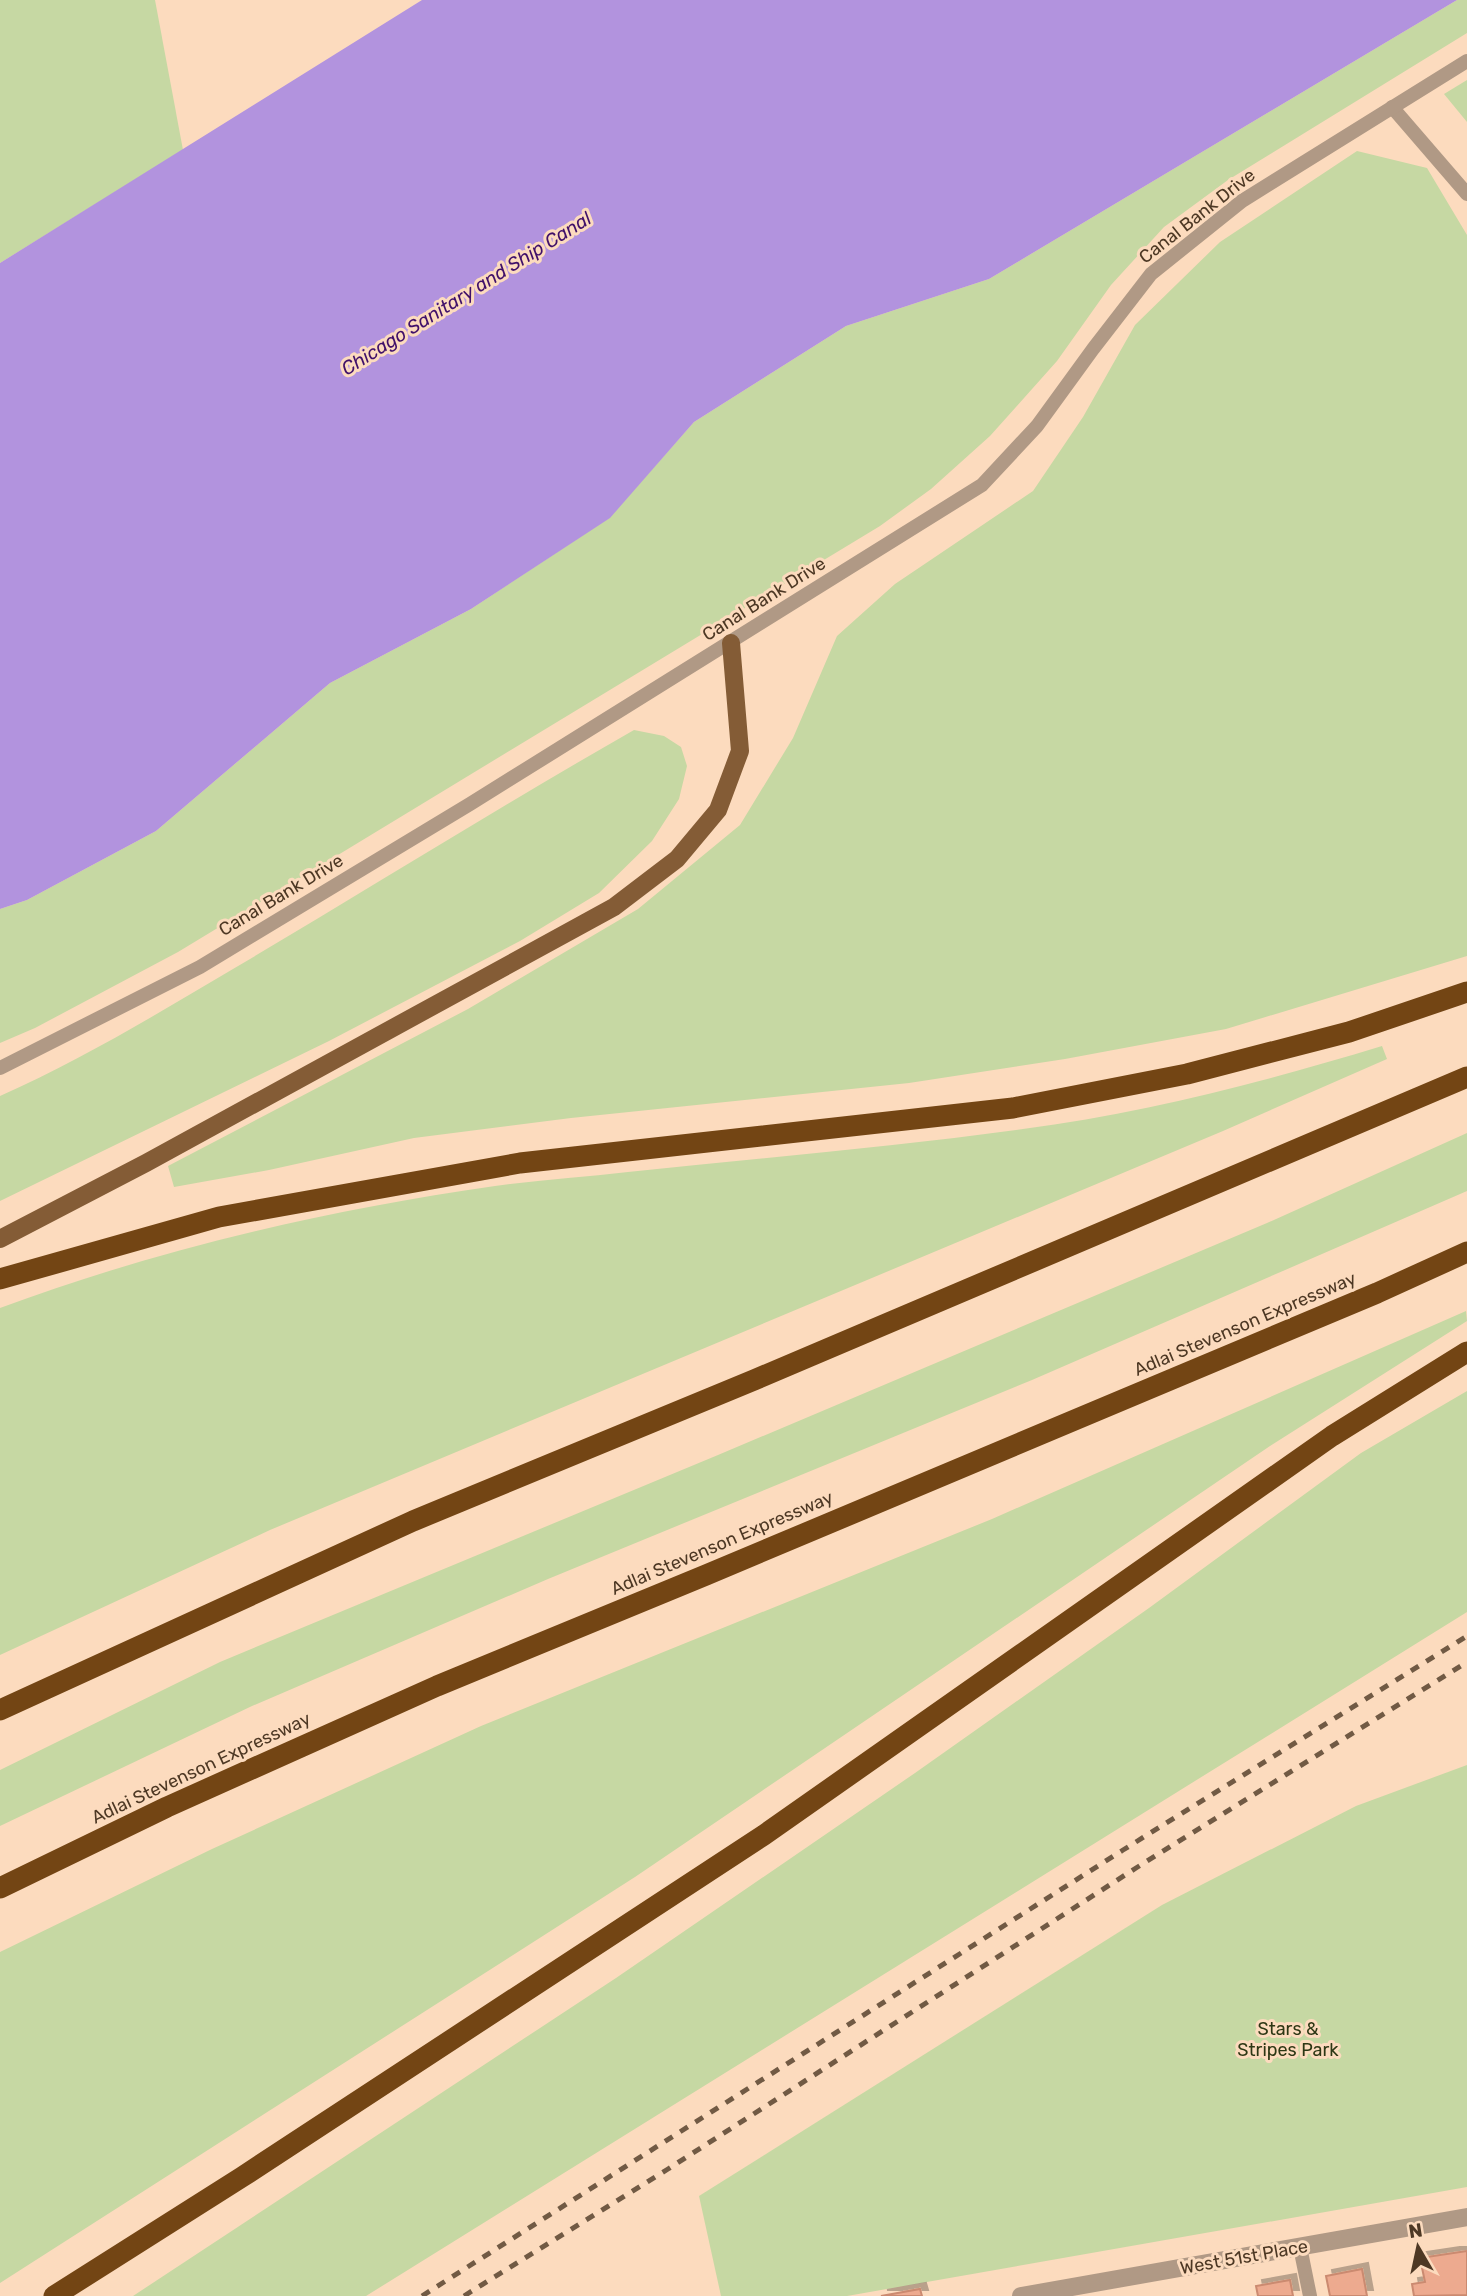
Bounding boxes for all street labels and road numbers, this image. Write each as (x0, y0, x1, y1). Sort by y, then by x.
street label: Canal Bank Drive (1135, 164, 1259, 268)
street label: Canal Bank Drive (698, 552, 830, 646)
street label: Canal Bank Drive (215, 849, 347, 941)
street label: Adlai Stevenson Expressway (1131, 1267, 1359, 1381)
street label: Adlai Stevenson Expressway (608, 1486, 836, 1600)
street label: Adlai Stevenson Expressway (88, 1707, 314, 1829)
street label: West 51st Place (1178, 2235, 1310, 2279)

